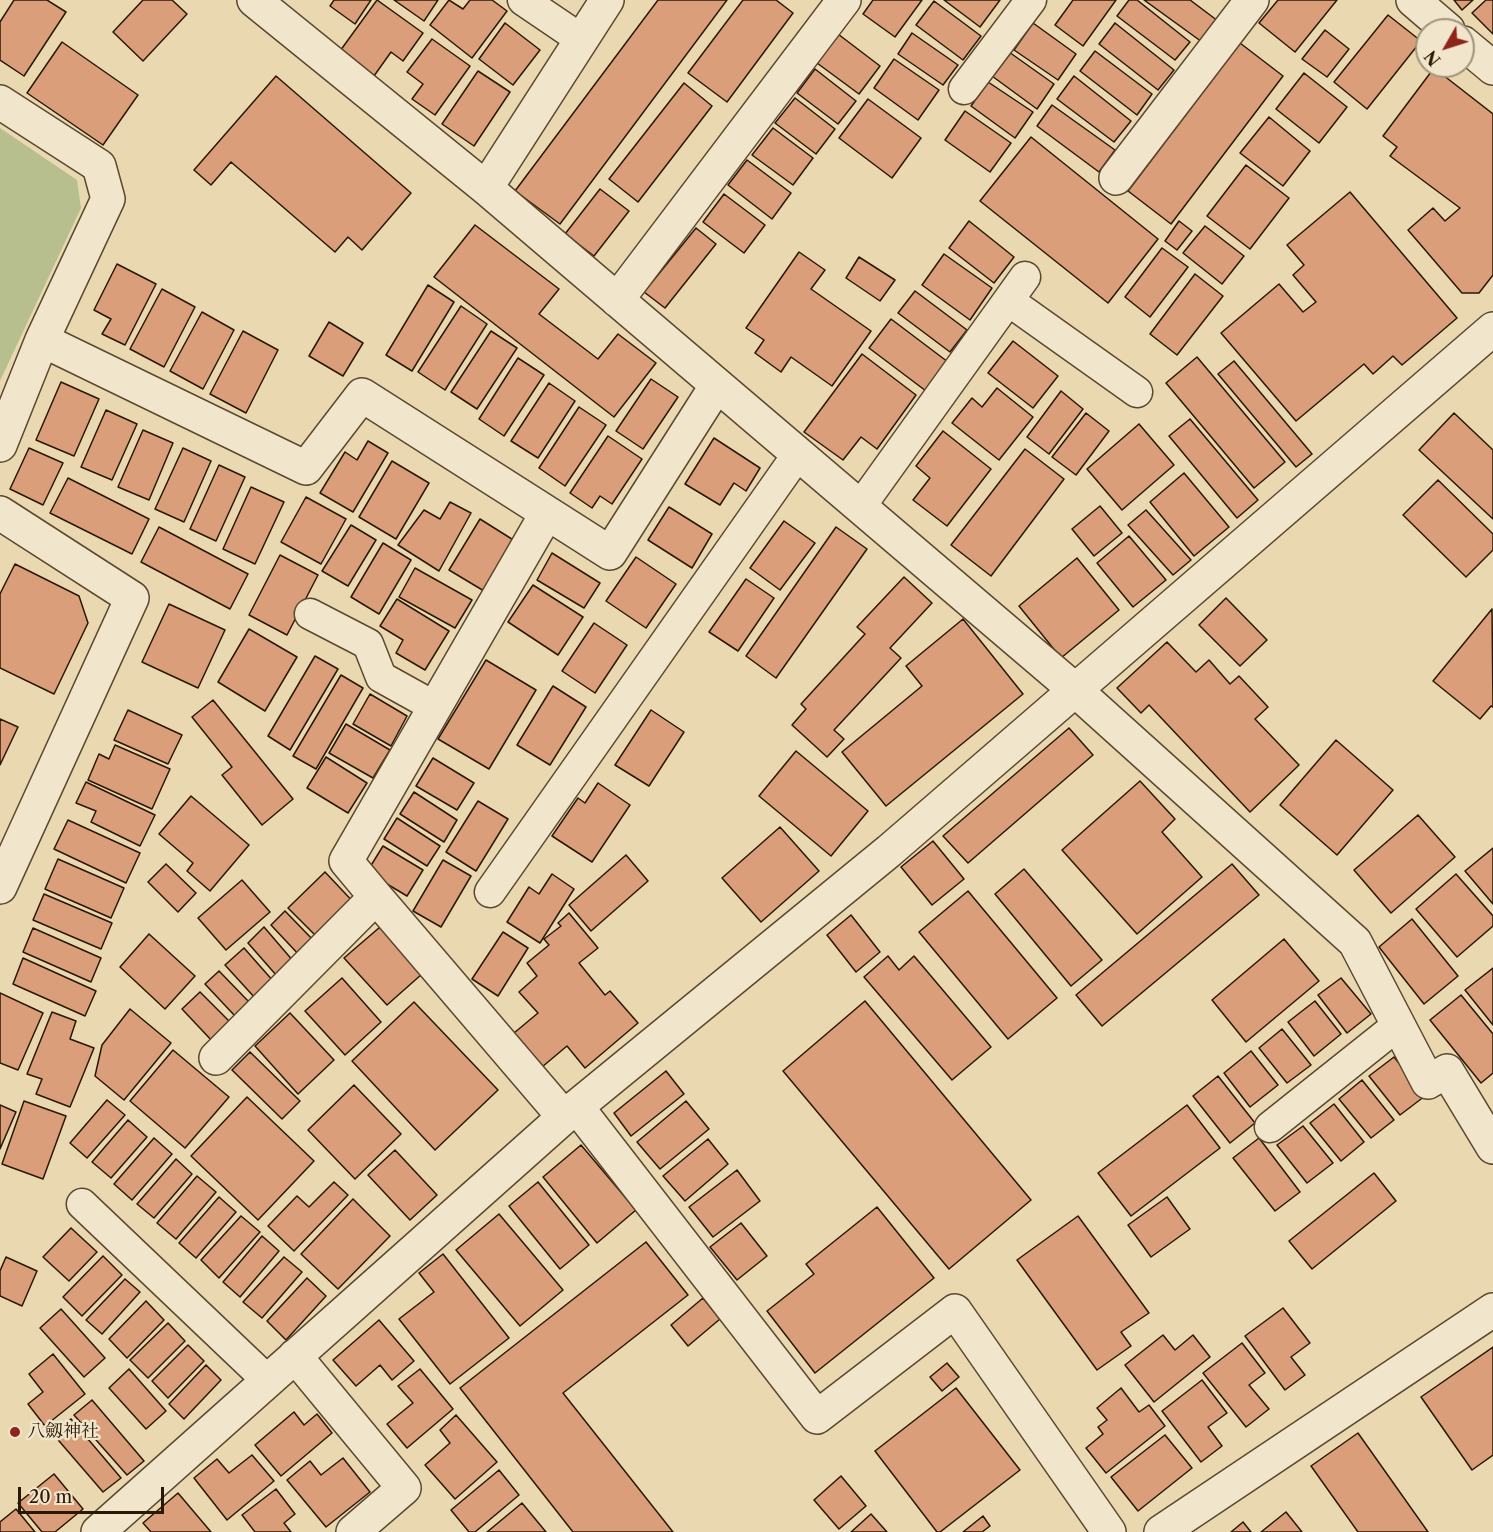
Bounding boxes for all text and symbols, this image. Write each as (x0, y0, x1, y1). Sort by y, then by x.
north arrow (1415, 18, 1475, 78)
text: N (1420, 46, 1445, 70)
place label: 八劔神社 (27, 1421, 99, 1443)
marker: 八劔神社 (8, 1425, 22, 1439)
scale bar (21, 1475, 166, 1513)
text: 20 m (29, 1486, 72, 1508)

